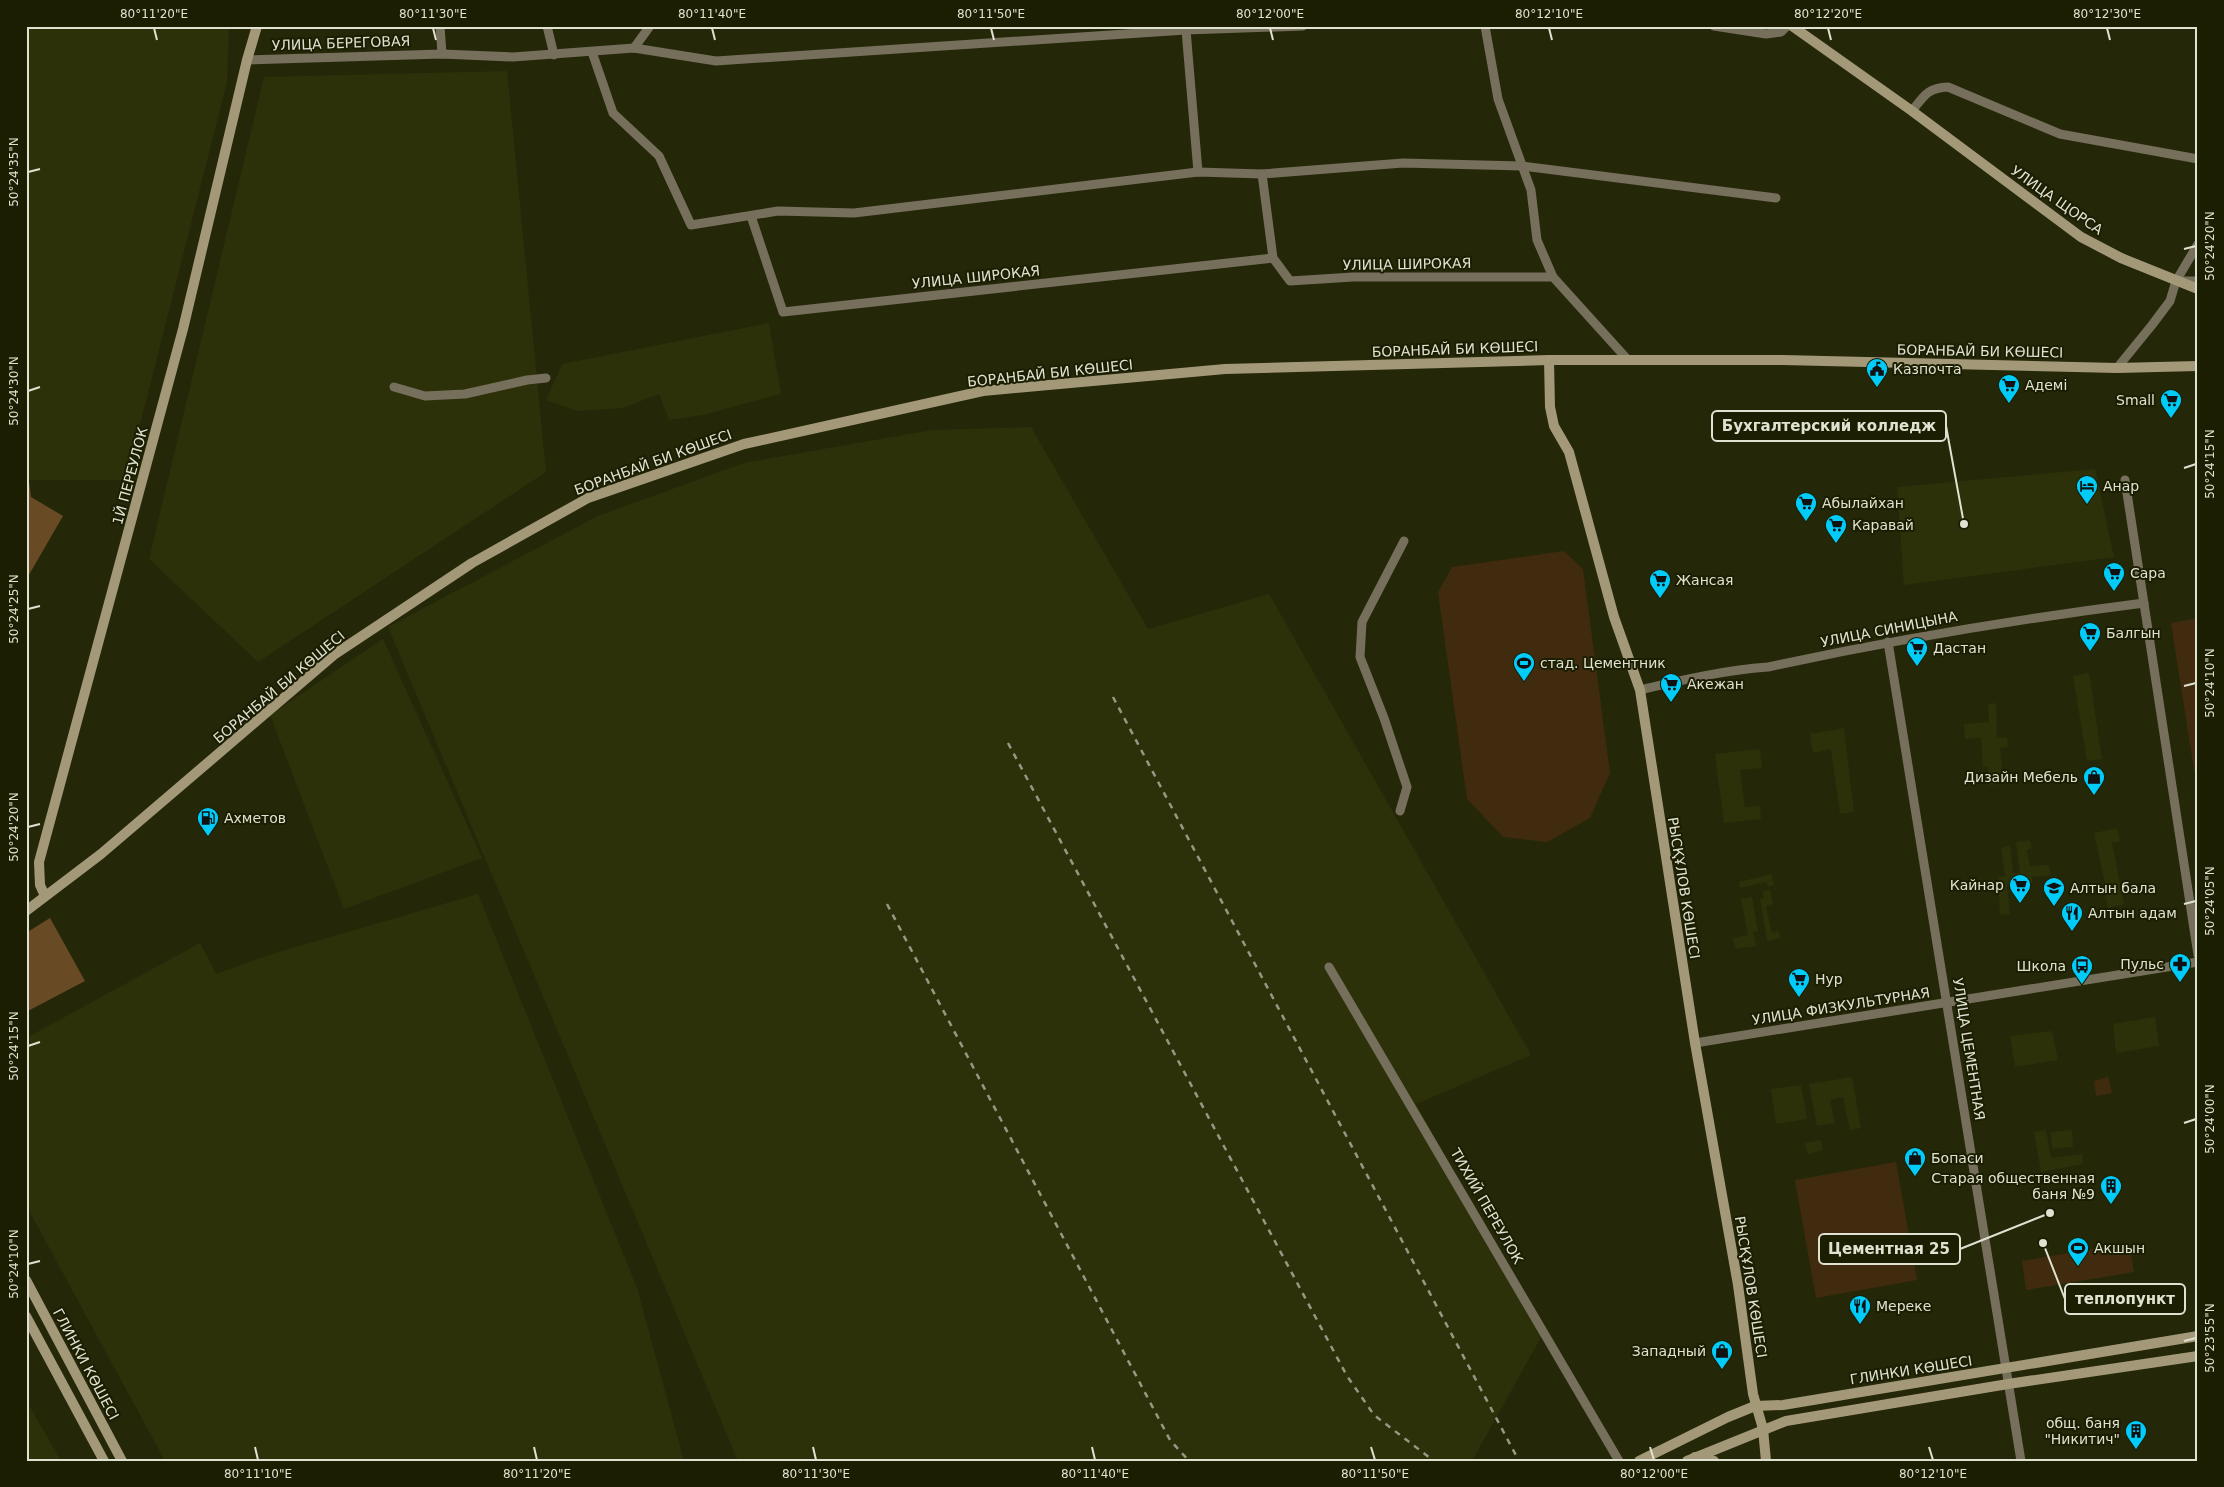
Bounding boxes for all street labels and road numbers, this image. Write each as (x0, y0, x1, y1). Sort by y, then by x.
street label: УЛИЦА БЕРЕГОВАЯ (271, 33, 411, 53)
street label: УЛИЦА ЩОРСА (2008, 162, 2106, 238)
street label: УЛИЦА ШИРОКАЯ (1343, 255, 1471, 273)
street label: УЛИЦА ШИРОКАЯ (911, 262, 1041, 292)
street label: БОРАНБАЙ БИ КӨШЕСІ (1371, 337, 1538, 360)
street label: БОРАНБАЙ БИ КӨШЕСІ (1897, 341, 2063, 360)
street label: БОРАНБАЙ БИ КӨШЕСІ (966, 355, 1134, 390)
street label: 1Й ПЕРЕУЛОК (108, 425, 151, 527)
street label: БОРАНБАЙ БИ КӨШЕСІ (572, 425, 734, 498)
street label: УЛИЦА СИНИЦЫНА (1819, 608, 1959, 650)
street label: БОРАНБАЙ БИ КӨШЕСІ (209, 627, 348, 747)
street label: РЫСҚҰЛОВ КӨШЕСІ (1665, 816, 1703, 960)
street label: УЛИЦА ЦЕМЕНТНАЯ (1950, 977, 1988, 1121)
street label: УЛИЦА ФИЗКУЛЬТУРНАЯ (1751, 984, 1931, 1028)
street label: ТИХИЙ ПЕРЕУЛОК (1447, 1144, 1527, 1267)
street label: РЫСҚҰЛОВ КӨШЕСІ (1732, 1215, 1770, 1359)
street label: ГЛИНКИ КӨШЕСІ (50, 1306, 122, 1422)
street label: ГЛИНКИ КӨШЕСІ (1849, 1352, 1973, 1388)

